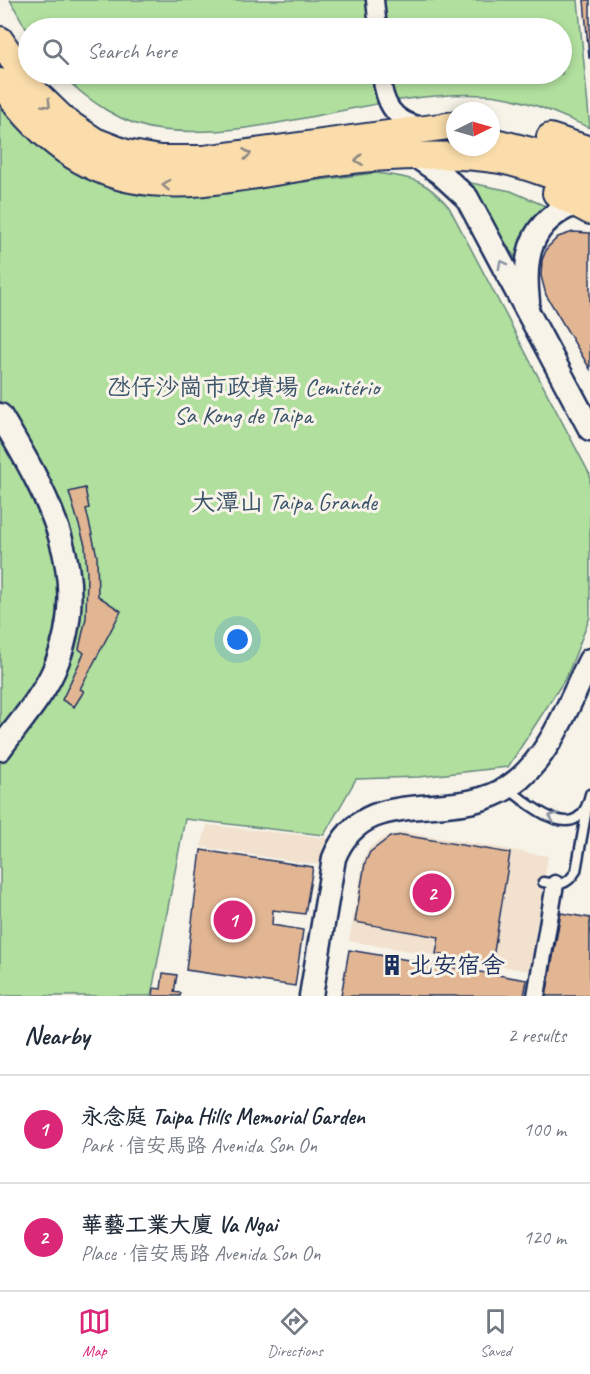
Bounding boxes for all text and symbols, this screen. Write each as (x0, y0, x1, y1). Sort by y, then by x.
search box (18, 18, 572, 84)
icon: search (39, 35, 72, 68)
text: Search here (87, 37, 177, 65)
one-way arrow (39, 96, 50, 107)
north arrow (446, 102, 500, 156)
one-way arrow (242, 148, 251, 160)
one-way arrow (354, 153, 363, 166)
one-way arrow (161, 179, 170, 192)
one-way arrow (498, 260, 509, 270)
park label: 氹仔沙崗市政墳場 Cemitério Sa Kong de Taipa (107, 372, 382, 430)
park label: 大潭山 Taipa Grande (191, 487, 379, 517)
your location (223, 625, 252, 654)
one-way arrow (549, 812, 560, 824)
pin: 2 (412, 870, 452, 916)
pin: 1 (214, 898, 252, 942)
place label: 北安宿舍 (409, 950, 505, 980)
building icon: 北安宿舍 (380, 953, 404, 977)
text: Nearby (24, 1019, 89, 1052)
text: 2 results (507, 1023, 566, 1048)
text: 永念庭 Taipa Hills Memorial Garden (81, 1103, 365, 1131)
text: 1 (39, 1117, 48, 1142)
text: 100 m (523, 1117, 566, 1142)
text: Park · 信安馬路 Avenida Son On (81, 1133, 317, 1158)
text: 華藝工業大廈 Va Ngai (81, 1211, 277, 1239)
text: 2 (39, 1225, 48, 1250)
text: 120 m (523, 1225, 566, 1250)
text: Place · 信安馬路 Avenida Son On (81, 1241, 320, 1266)
tab: Map (78, 1305, 111, 1361)
tab: Directions (267, 1305, 323, 1361)
tab: Saved (479, 1305, 512, 1361)

